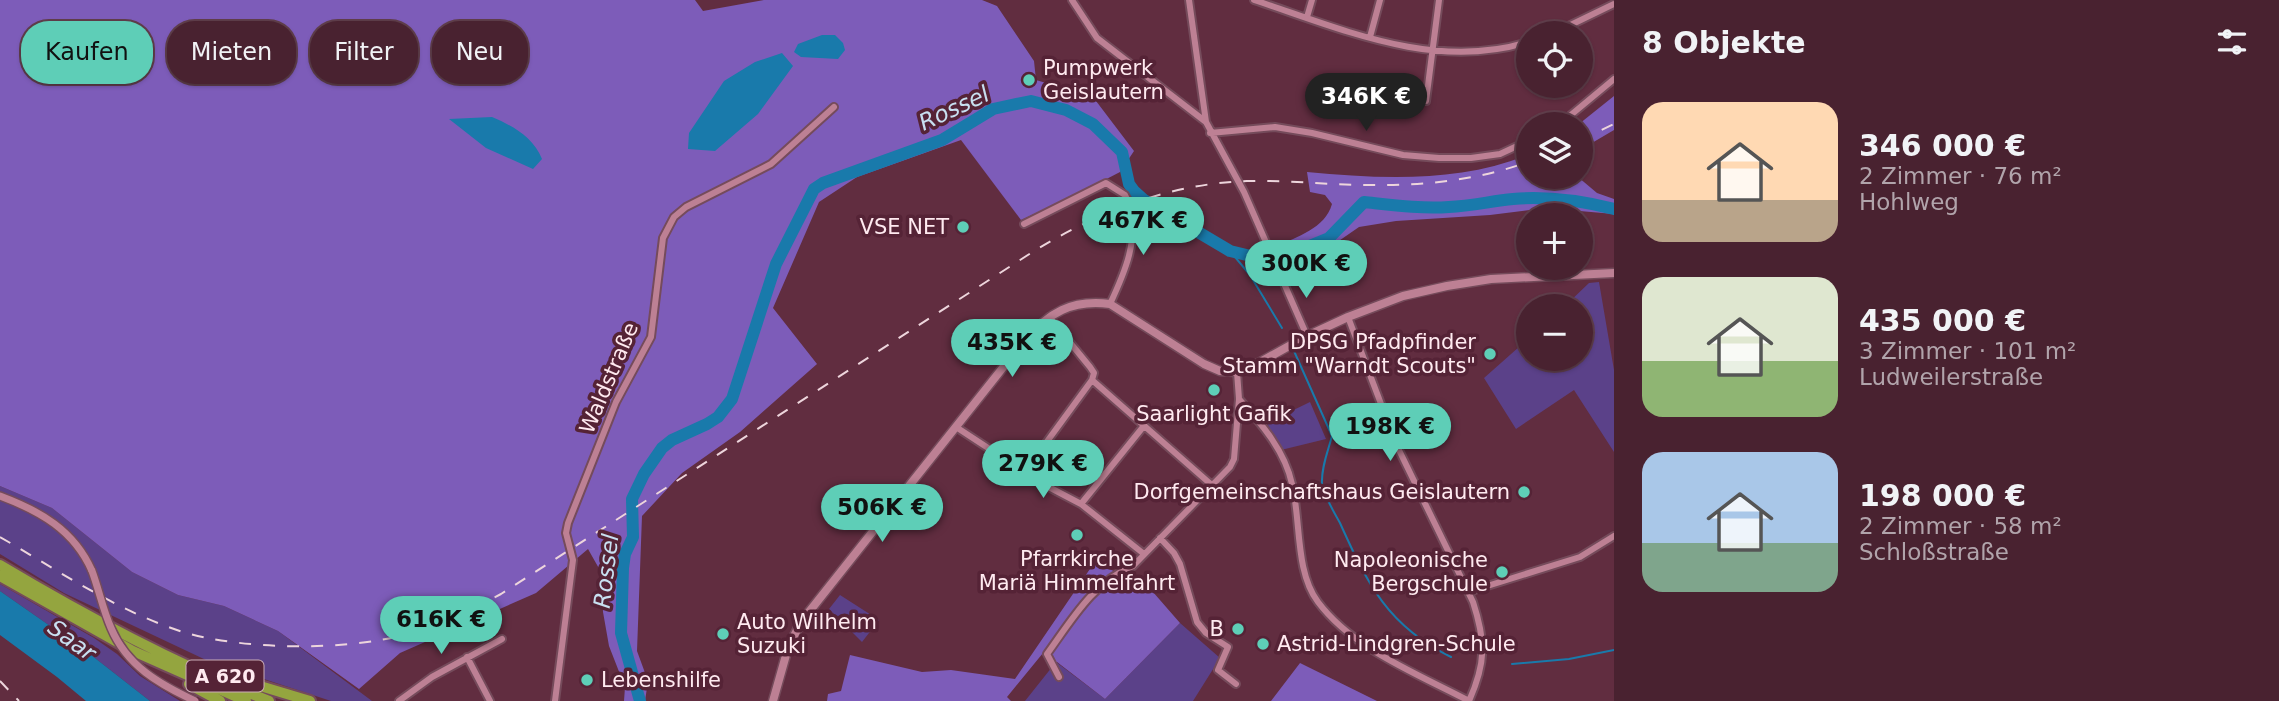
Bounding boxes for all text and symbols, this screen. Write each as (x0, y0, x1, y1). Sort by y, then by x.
chip: Kaufen (21, 21, 153, 84)
chip: Mieten (167, 21, 296, 84)
chip: Filter (310, 21, 418, 84)
chip: Neu (432, 21, 528, 84)
map controls (1516, 21, 1593, 371)
button: locate (1516, 21, 1593, 98)
icon: filters (2213, 23, 2251, 61)
text: 8 Objekte (1642, 25, 1806, 60)
place label: Pumpwerk Geislautern (1043, 56, 1164, 104)
marker: Pumpwerk Geislautern (1021, 72, 1037, 88)
pin: 346K € (1309, 74, 1423, 133)
water label: Rossel (915, 80, 994, 136)
text: 346K € (1321, 83, 1411, 109)
button: layers (1516, 112, 1593, 189)
text: 346 000 € (1859, 128, 2026, 163)
icon: home (1698, 130, 1782, 214)
text: 2 Zimmer · 76 m² (1859, 163, 2062, 189)
text: Hohlweg (1859, 189, 1959, 215)
pin: 467K € (1086, 198, 1200, 257)
button: + (1516, 203, 1593, 280)
text: 467K € (1098, 207, 1188, 233)
place label: VSE NET (860, 215, 949, 239)
marker: VSE NET (955, 219, 971, 235)
pin: 300K € (1249, 240, 1363, 300)
text: 300K € (1261, 250, 1351, 276)
button: − (1516, 294, 1593, 371)
text: 435 000 € (1859, 303, 2026, 338)
icon: home (1698, 305, 1782, 389)
street label: Waldstraße (575, 319, 643, 437)
pin: 435K € (955, 320, 1069, 379)
text: 435K € (967, 329, 1057, 355)
place label: DPSG Pfadpfinder Stamm "Warndt Scouts" (1222, 330, 1476, 378)
text: 3 Zimmer · 101 m² (1859, 338, 2076, 364)
marker: DPSG Pfadpfinder Stamm "Warndt Scouts" (1482, 346, 1498, 362)
text: Ludweilerstraße (1859, 364, 2043, 390)
marker: Saarlight Gafik (1206, 382, 1222, 398)
place label: Saarlight Gafik (1136, 402, 1293, 426)
pin: 198K € (1333, 404, 1447, 463)
text: 198K € (1345, 413, 1435, 439)
pin: 279K € (986, 440, 1100, 500)
text: 279K € (998, 450, 1088, 476)
text: 198 000 € (1859, 478, 2026, 513)
place label: Dorfgemeinschaftshaus Geislautern (1134, 480, 1510, 504)
icon: home (1698, 480, 1782, 564)
pin: 506K € (825, 484, 939, 544)
marker: Dorfgemeinschaftshaus Geislautern (1516, 484, 1532, 500)
text: 506K € (837, 494, 927, 520)
text: 2 Zimmer · 58 m² (1859, 513, 2062, 539)
marker: Pfarrkirche Mariä Himmelfahrt (1069, 527, 1085, 543)
water label: Rossel (589, 532, 624, 610)
text: Schloßstraße (1859, 539, 2009, 565)
place label: Pfarrkirche Mariä Himmelfahrt (979, 547, 1175, 595)
place label: Napoleonische Bergschule (1334, 548, 1488, 596)
marker: Napoleonische Bergschule (1494, 564, 1510, 580)
pin: 616K € (384, 596, 498, 656)
text: 616K € (396, 606, 486, 632)
place label: Auto Wilhelm Suzuki (737, 610, 877, 658)
water label: Saar (43, 614, 102, 667)
place label: B (1210, 617, 1224, 641)
marker: B (1230, 621, 1246, 637)
marker: Auto Wilhelm Suzuki (715, 626, 731, 642)
place label: Astrid-Lindgren-Schule (1277, 632, 1516, 656)
marker: Astrid-Lindgren-Schule (1255, 636, 1271, 652)
road number: A 620 (187, 660, 264, 692)
place label: Lebenshilfe (601, 668, 721, 692)
marker: Lebenshilfe (579, 672, 595, 688)

